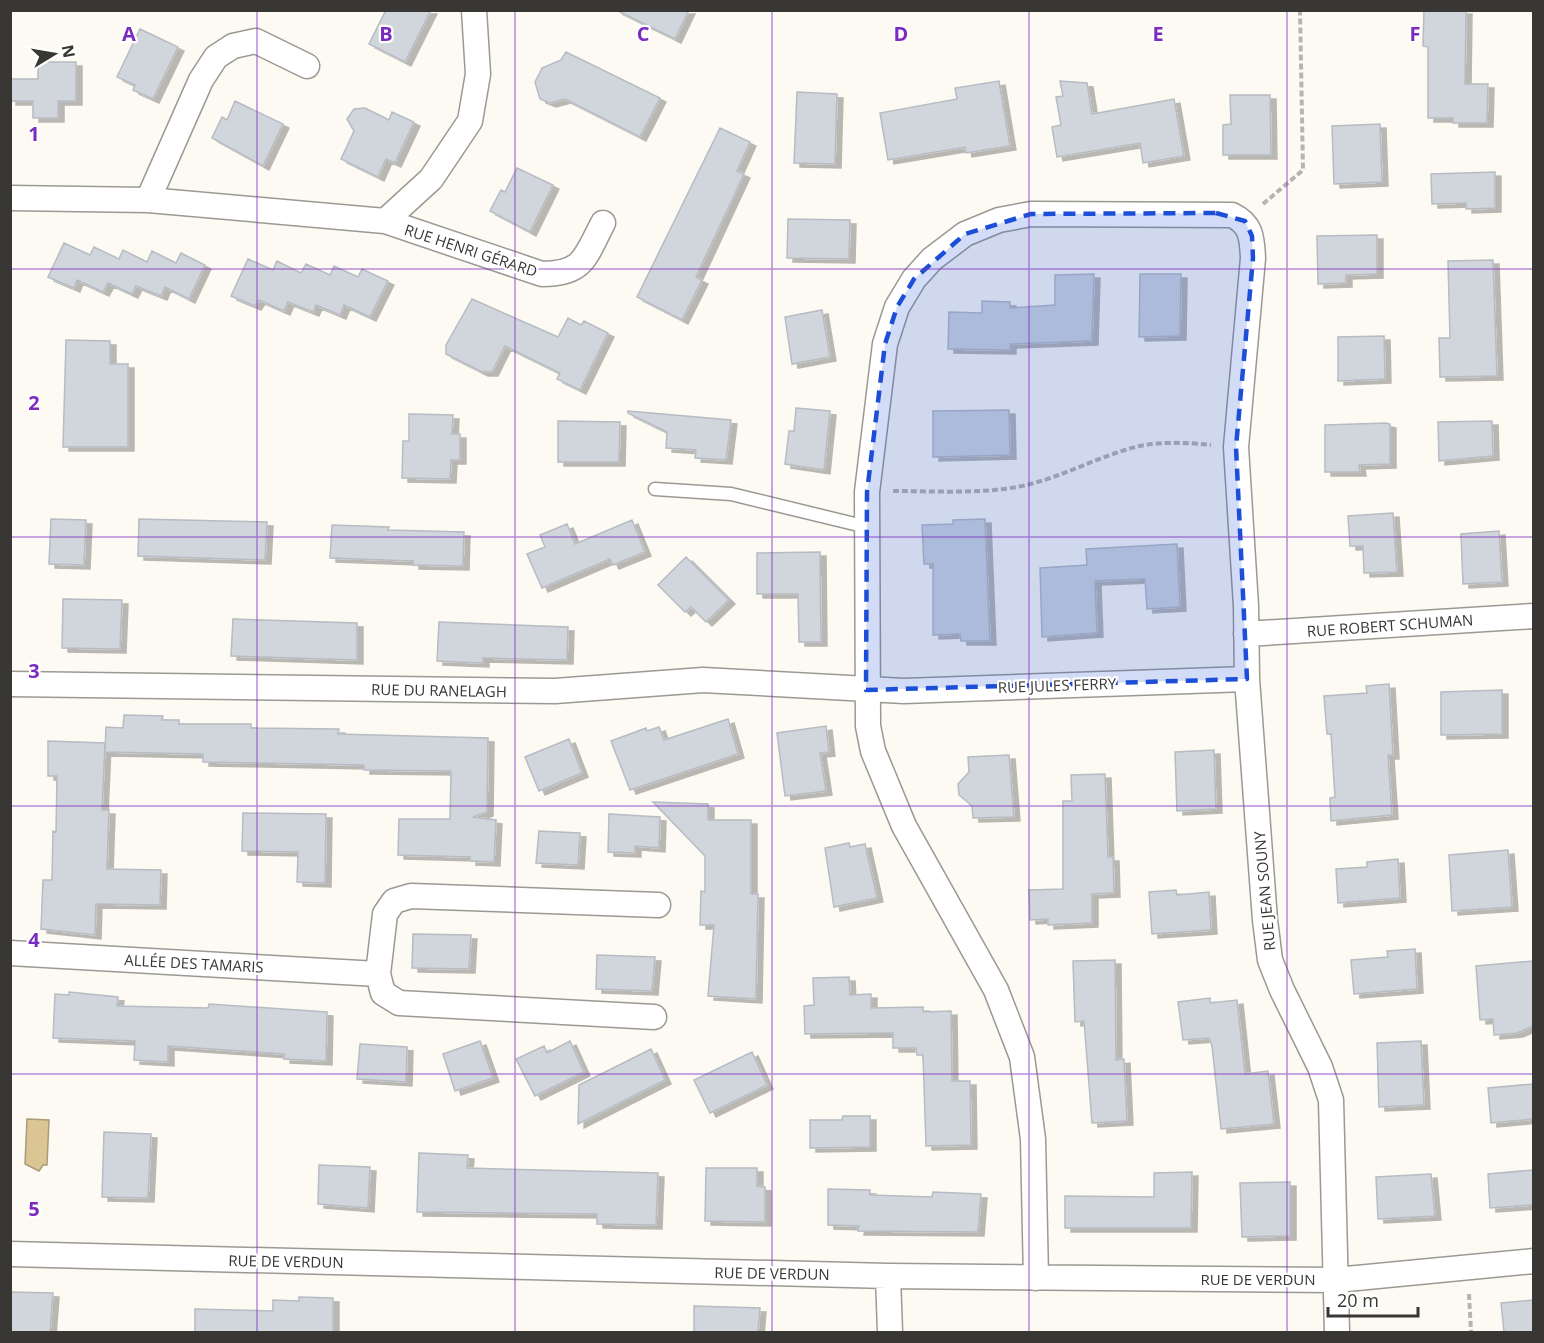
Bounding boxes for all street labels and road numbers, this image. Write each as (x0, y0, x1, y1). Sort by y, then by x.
street label: RUE HENRI GÉRARD (402, 219, 540, 281)
street label: RUE ROBERT SCHUMAN (1306, 609, 1474, 641)
street label: RUE JULES FERRY (997, 673, 1117, 697)
street label: RUE DU RANELAGH (371, 679, 507, 701)
street label: RUE JEAN SOUNY (1249, 830, 1279, 952)
street label: ALLÉE DES TAMARIS (124, 949, 264, 977)
street label: RUE DE VERDUN (228, 1250, 344, 1272)
street label: RUE DE VERDUN (714, 1262, 830, 1284)
street label: RUE DE VERDUN (1200, 1269, 1316, 1289)

